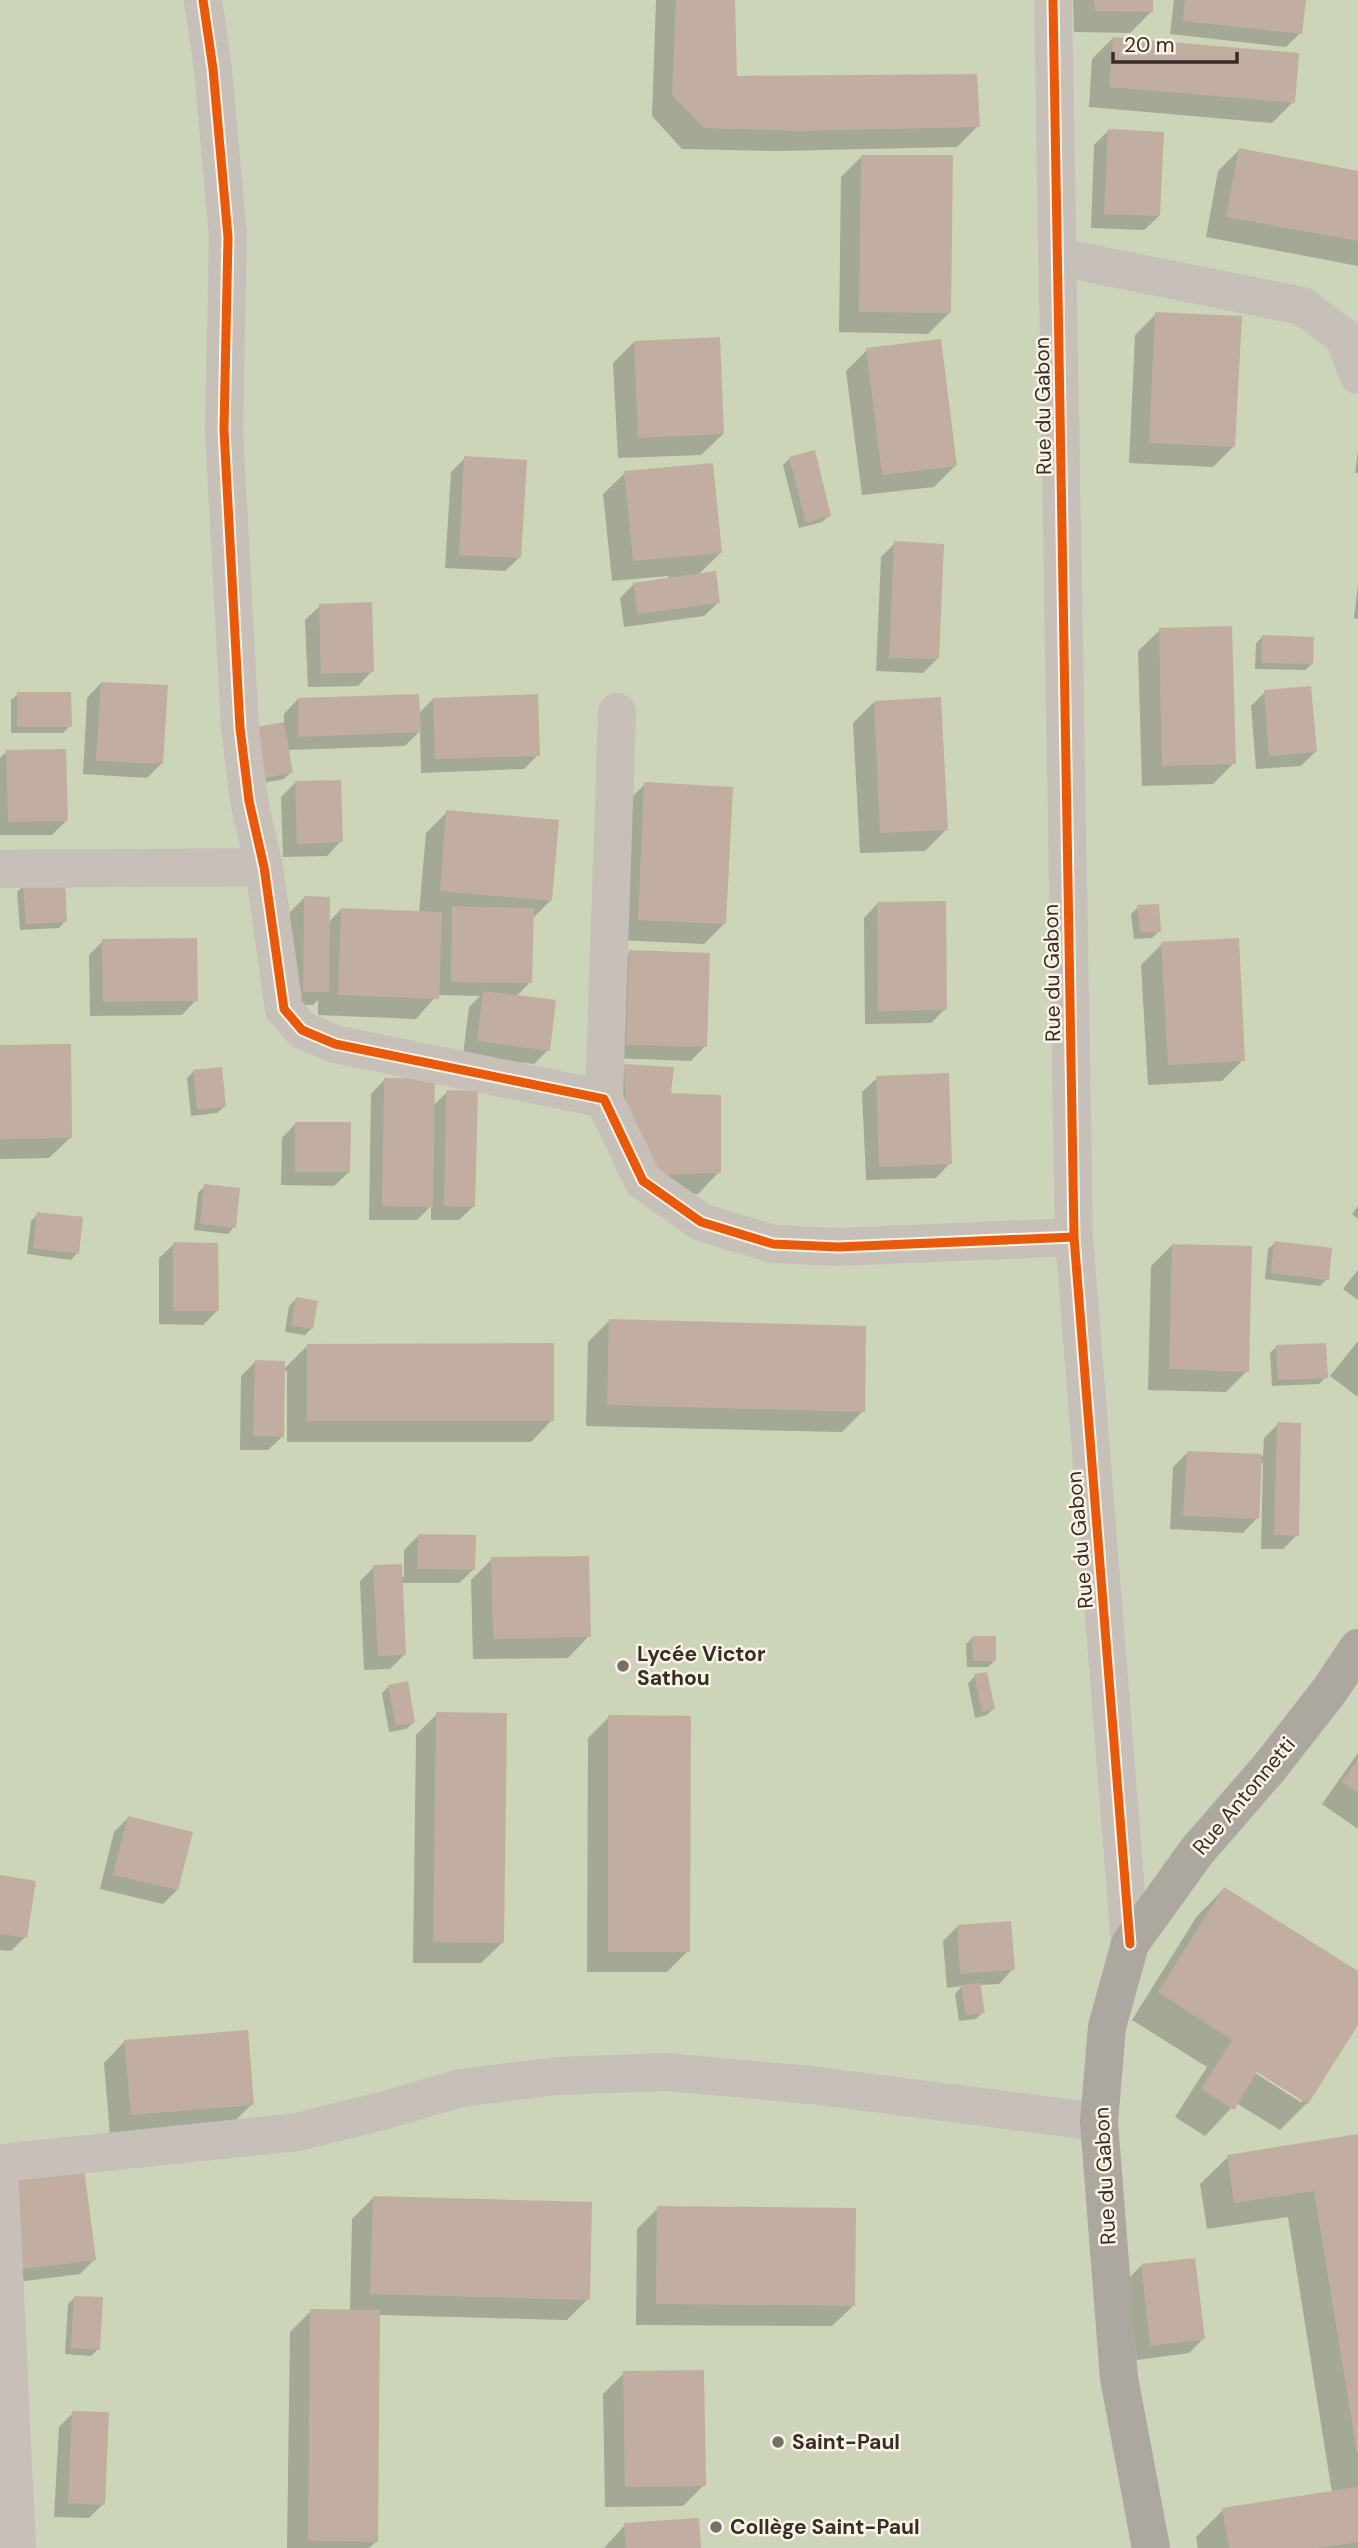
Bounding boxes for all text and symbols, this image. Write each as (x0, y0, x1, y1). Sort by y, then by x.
scale bar (1113, 21, 1237, 65)
text: 20 m (1124, 31, 1175, 59)
street label: Rue du Gabon (1028, 337, 1058, 475)
street label: Rue du Gabon (1037, 904, 1067, 1042)
street label: Rue du Gabon (1060, 1470, 1100, 1610)
place label: Lycée Victor Sathou (637, 1640, 766, 1692)
marker: Lycée Victor Sathou (615, 1658, 631, 1674)
street label: Rue Antonnetti (1186, 1731, 1302, 1861)
street label: Rue du Gabon (1087, 2106, 1123, 2246)
place label: Saint-Paul (792, 2428, 900, 2456)
marker: Saint-Paul (770, 2434, 786, 2450)
place label: Collège Saint-Paul (730, 2513, 920, 2541)
marker: Collège Saint-Paul (708, 2519, 724, 2535)

